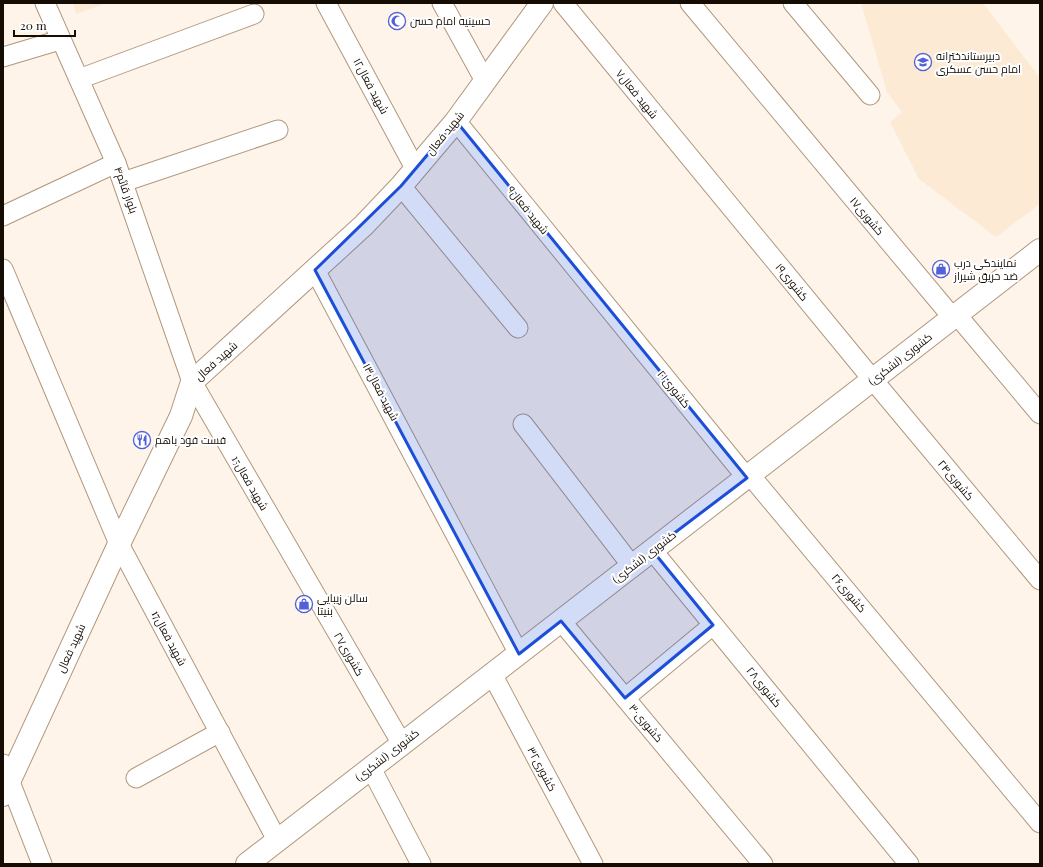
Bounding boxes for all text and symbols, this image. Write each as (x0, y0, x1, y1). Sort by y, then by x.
mosque icon: حسینیه امام حسن (387, 11, 407, 31)
scale bar (14, 12, 75, 38)
place label: حسینیه امام حسن (410, 13, 490, 29)
text: 20 m (20, 17, 47, 33)
place label: دبیرستاندخترانه امام حسن عسکری (936, 48, 1021, 77)
school or university icon: دبیرستاندخترانه امام حسن عسکری (913, 52, 933, 72)
street label: شهید فعال۱۲ (350, 55, 393, 117)
street label: شهید فعال۷ (613, 66, 662, 121)
street label: شهید فعال (422, 108, 467, 158)
street label: بلوار قائم۴ (110, 164, 142, 216)
street label: شهید فعال۹ (504, 182, 553, 237)
street label: ۱۷کشوری (847, 193, 888, 238)
place label: نمایندگی درب ضد حریق شیراز (953, 255, 1018, 283)
shop icon: نمایندگی درب ضد حریق شیراز (931, 259, 951, 279)
street label: ۱۹کشوری (773, 260, 812, 304)
street label: کشوری (لشکری) (865, 329, 935, 388)
street label: شهید فعال (191, 338, 240, 384)
street label: شهید فعال۱۳ (360, 360, 403, 423)
street label: ۲۱کشوری (655, 367, 694, 411)
restaurant icon: فست فود باهم (132, 430, 152, 450)
place label: فست فود باهم (155, 432, 226, 448)
street label: 15شهید فعال (229, 453, 272, 513)
street label: کشوری۲۴ (935, 456, 978, 503)
street label: کشوری (لشکری) (609, 527, 679, 586)
street label: کشوری۲۶ (829, 570, 870, 615)
place label: سالن زیبایی بنیتا (317, 590, 368, 618)
shop icon: سالن زیبایی بنیتا (294, 594, 314, 614)
street label: 17شهید فعال (148, 607, 190, 668)
street label: شهید فعال (53, 621, 88, 675)
street label: کشوری۲۷ (331, 629, 368, 678)
street label: کشوری۲۸ (743, 663, 785, 710)
street label: کشوری۳۰ (626, 700, 667, 745)
street label: کشوری (لشکری) (352, 725, 422, 784)
street label: کشوری۳۲ (524, 744, 561, 794)

